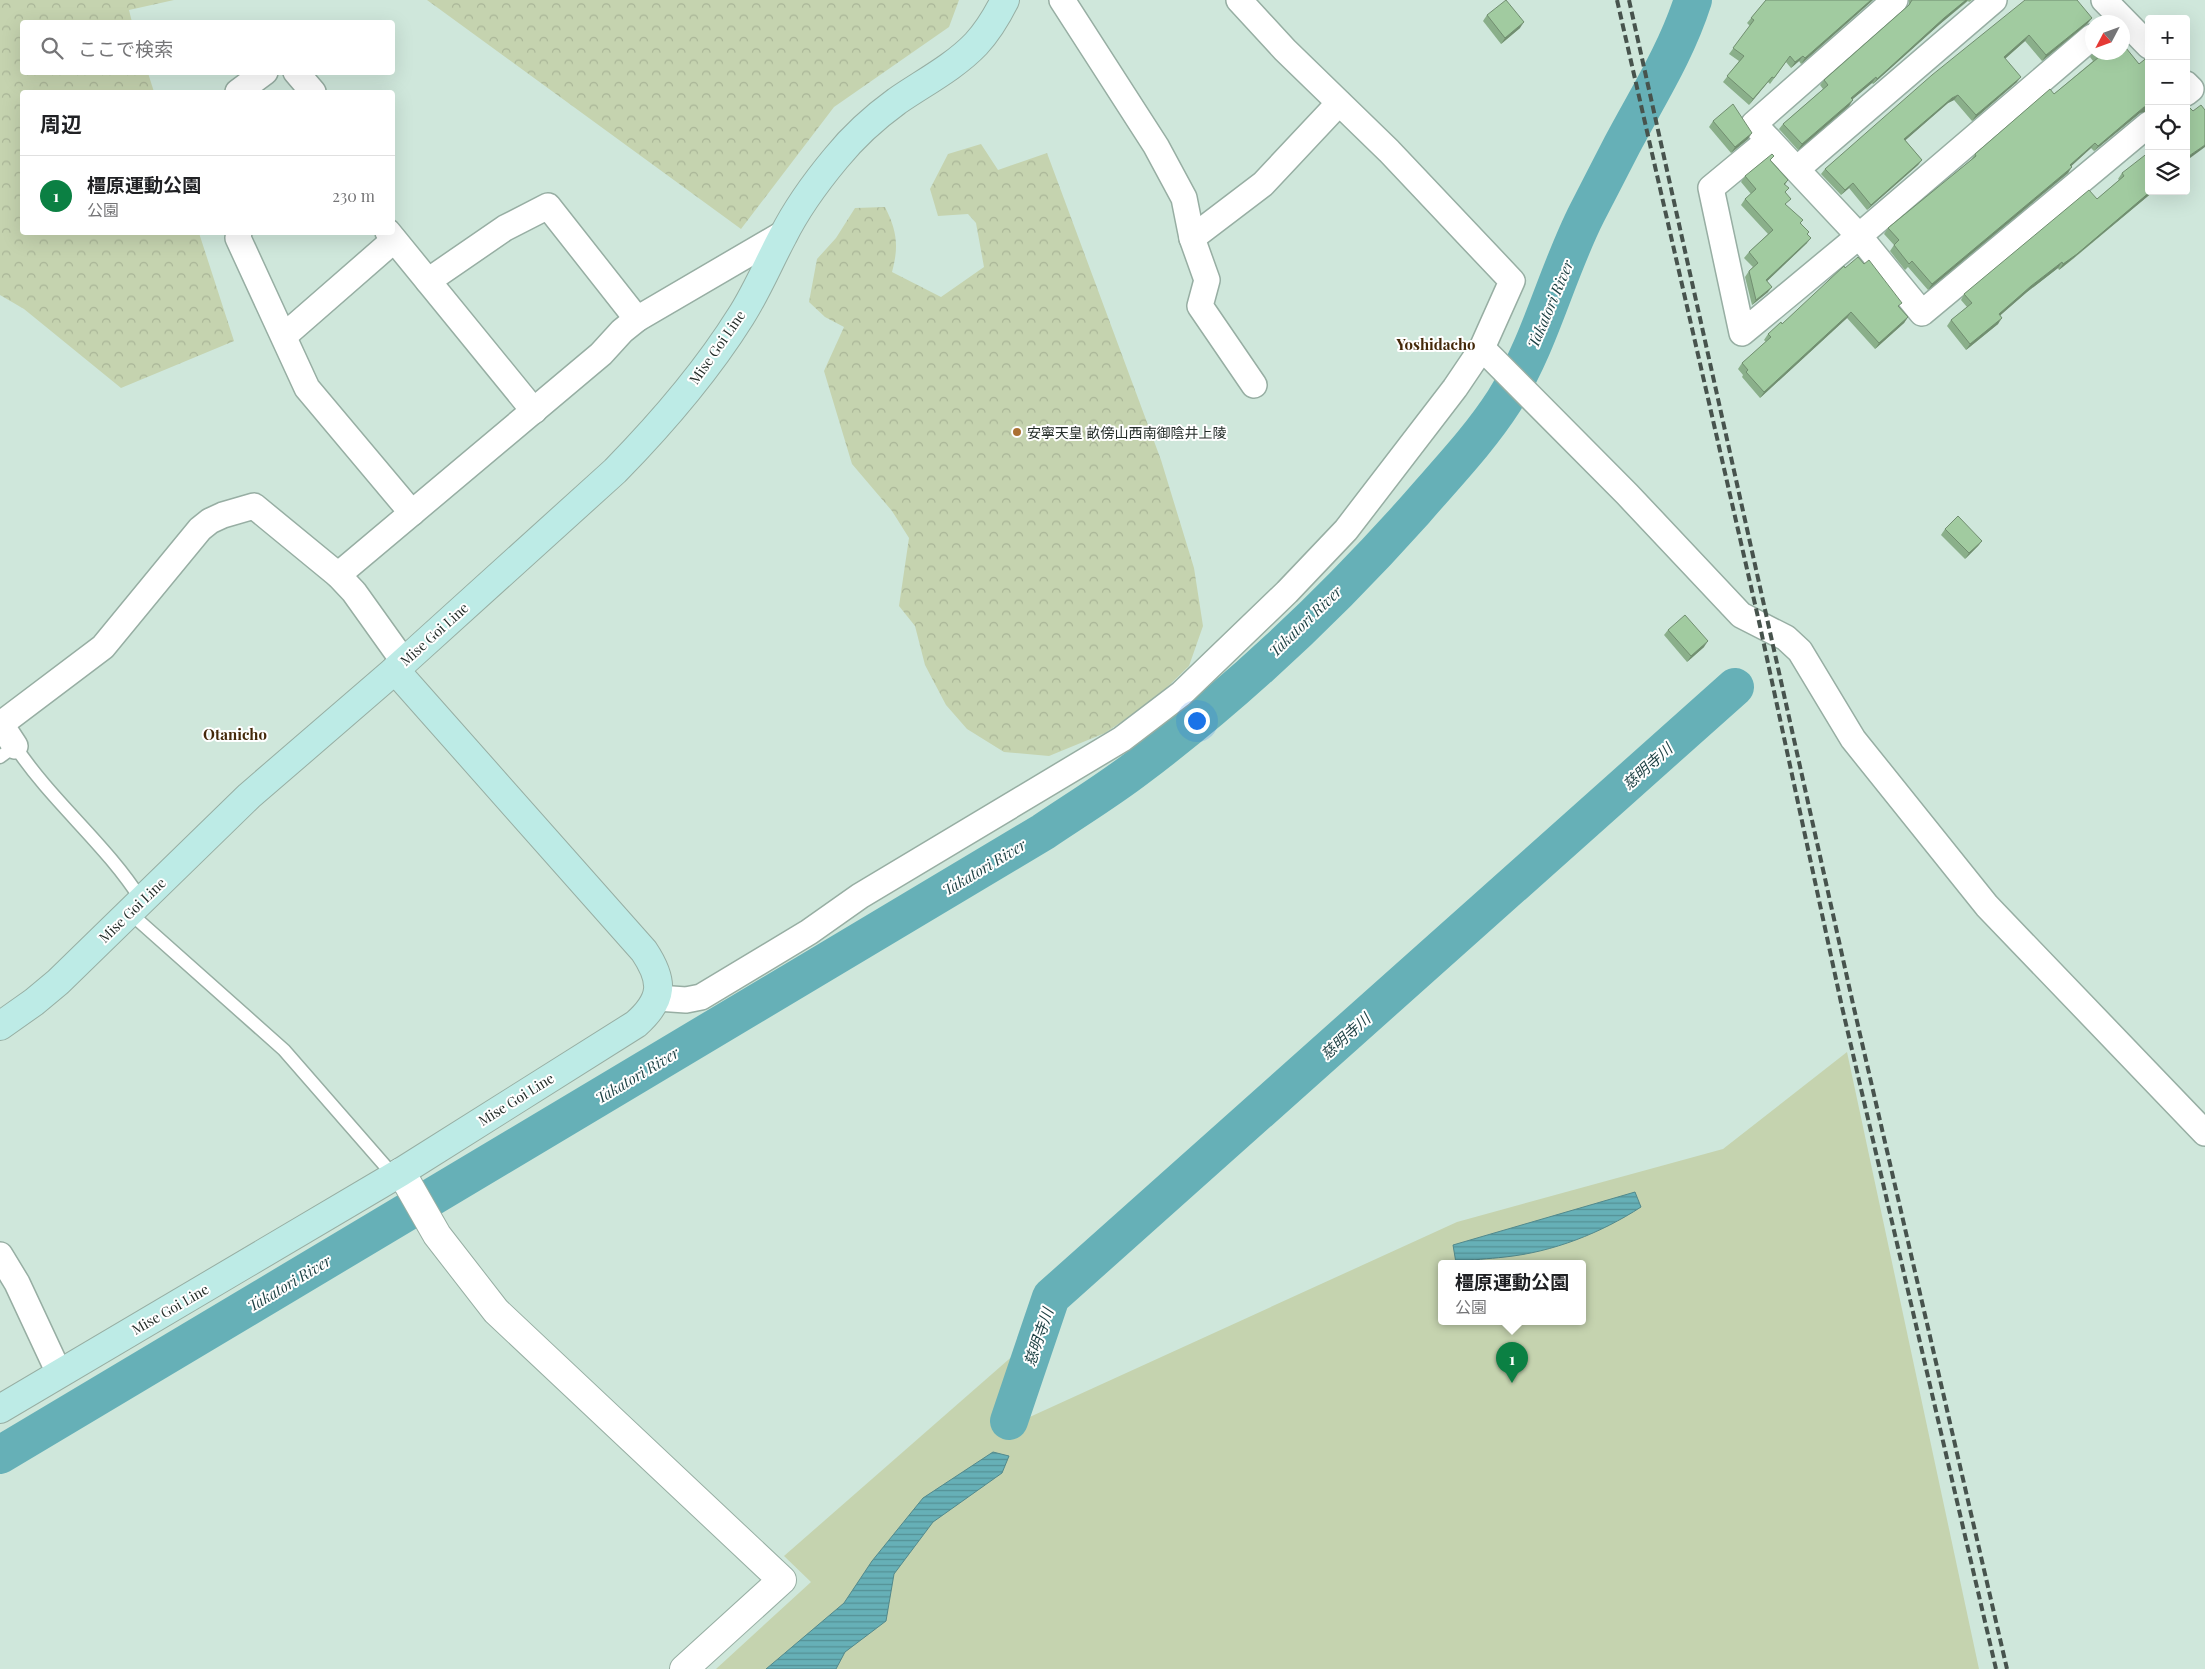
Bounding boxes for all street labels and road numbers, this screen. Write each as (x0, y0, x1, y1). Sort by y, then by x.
street label: Mise Goi Line (685, 306, 749, 388)
street label: Mise Goi Line (396, 598, 472, 670)
street label: Mise Goi Line (94, 873, 170, 947)
street label: Mise Goi Line (474, 1068, 558, 1130)
street label: Mise Goi Line (128, 1279, 212, 1339)

